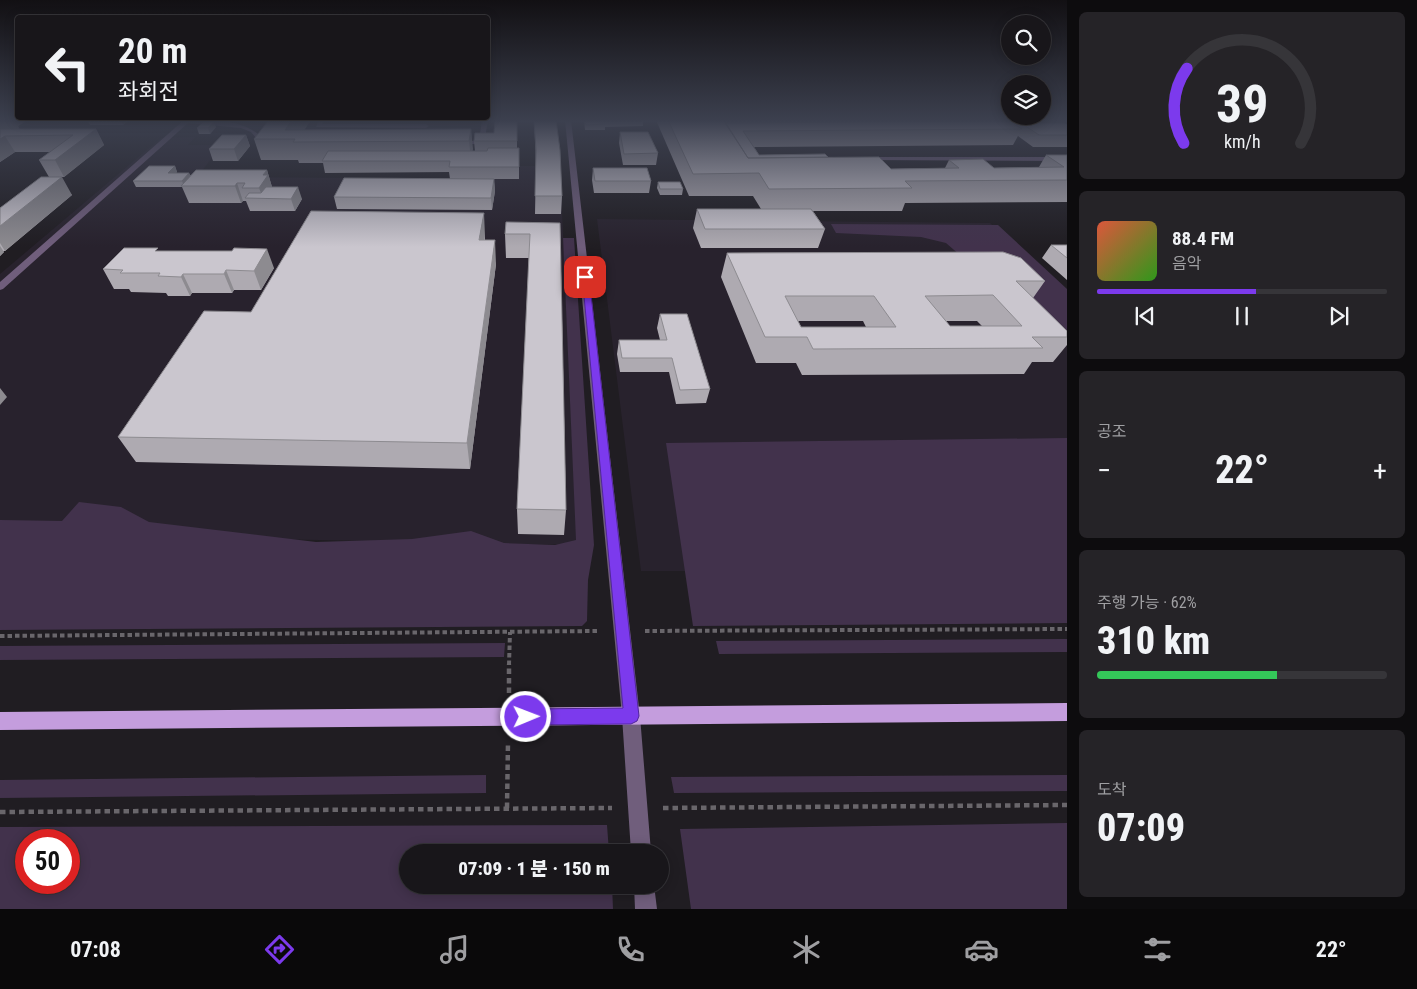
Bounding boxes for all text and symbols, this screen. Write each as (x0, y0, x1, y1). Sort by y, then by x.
map controls (1001, 15, 1051, 125)
button: search (1001, 15, 1051, 65)
text: 20 m (118, 31, 187, 72)
icon: left (35, 35, 100, 100)
text: 39 (1216, 74, 1268, 135)
button: layers (1001, 75, 1051, 125)
text: 좌회전 (118, 79, 179, 104)
text: km/h (1224, 131, 1260, 152)
text: 88.4 FM (1172, 227, 1234, 250)
text: 음악 (1172, 254, 1201, 273)
pin (564, 256, 606, 298)
icon: arrive (571, 263, 599, 291)
icon: previous (1131, 302, 1159, 330)
icon: pause (1228, 302, 1256, 330)
icon: next (1325, 302, 1353, 330)
text: 공조 (1097, 422, 1126, 441)
text: 22° (1215, 448, 1269, 492)
text: − (1097, 454, 1111, 487)
text: + (1373, 454, 1387, 487)
text: 주행 가능 · 62% (1097, 593, 1197, 612)
text: 310 km (1097, 619, 1210, 663)
position arrow (499, 690, 551, 742)
text: 도착 (1097, 780, 1126, 799)
text: 07:09 (1097, 806, 1185, 850)
speed limit sign: 50 (15, 829, 80, 894)
text: 07:09 · 1 분 · 150 m (458, 857, 610, 880)
icon: directions (262, 932, 297, 967)
icon: music (437, 932, 472, 967)
icon: phone (613, 932, 648, 967)
icon: climate (789, 932, 824, 967)
icon: car (964, 932, 999, 967)
icon: filters (1140, 932, 1175, 967)
text: 07:08 (70, 937, 121, 962)
text: 22° (1316, 937, 1347, 962)

